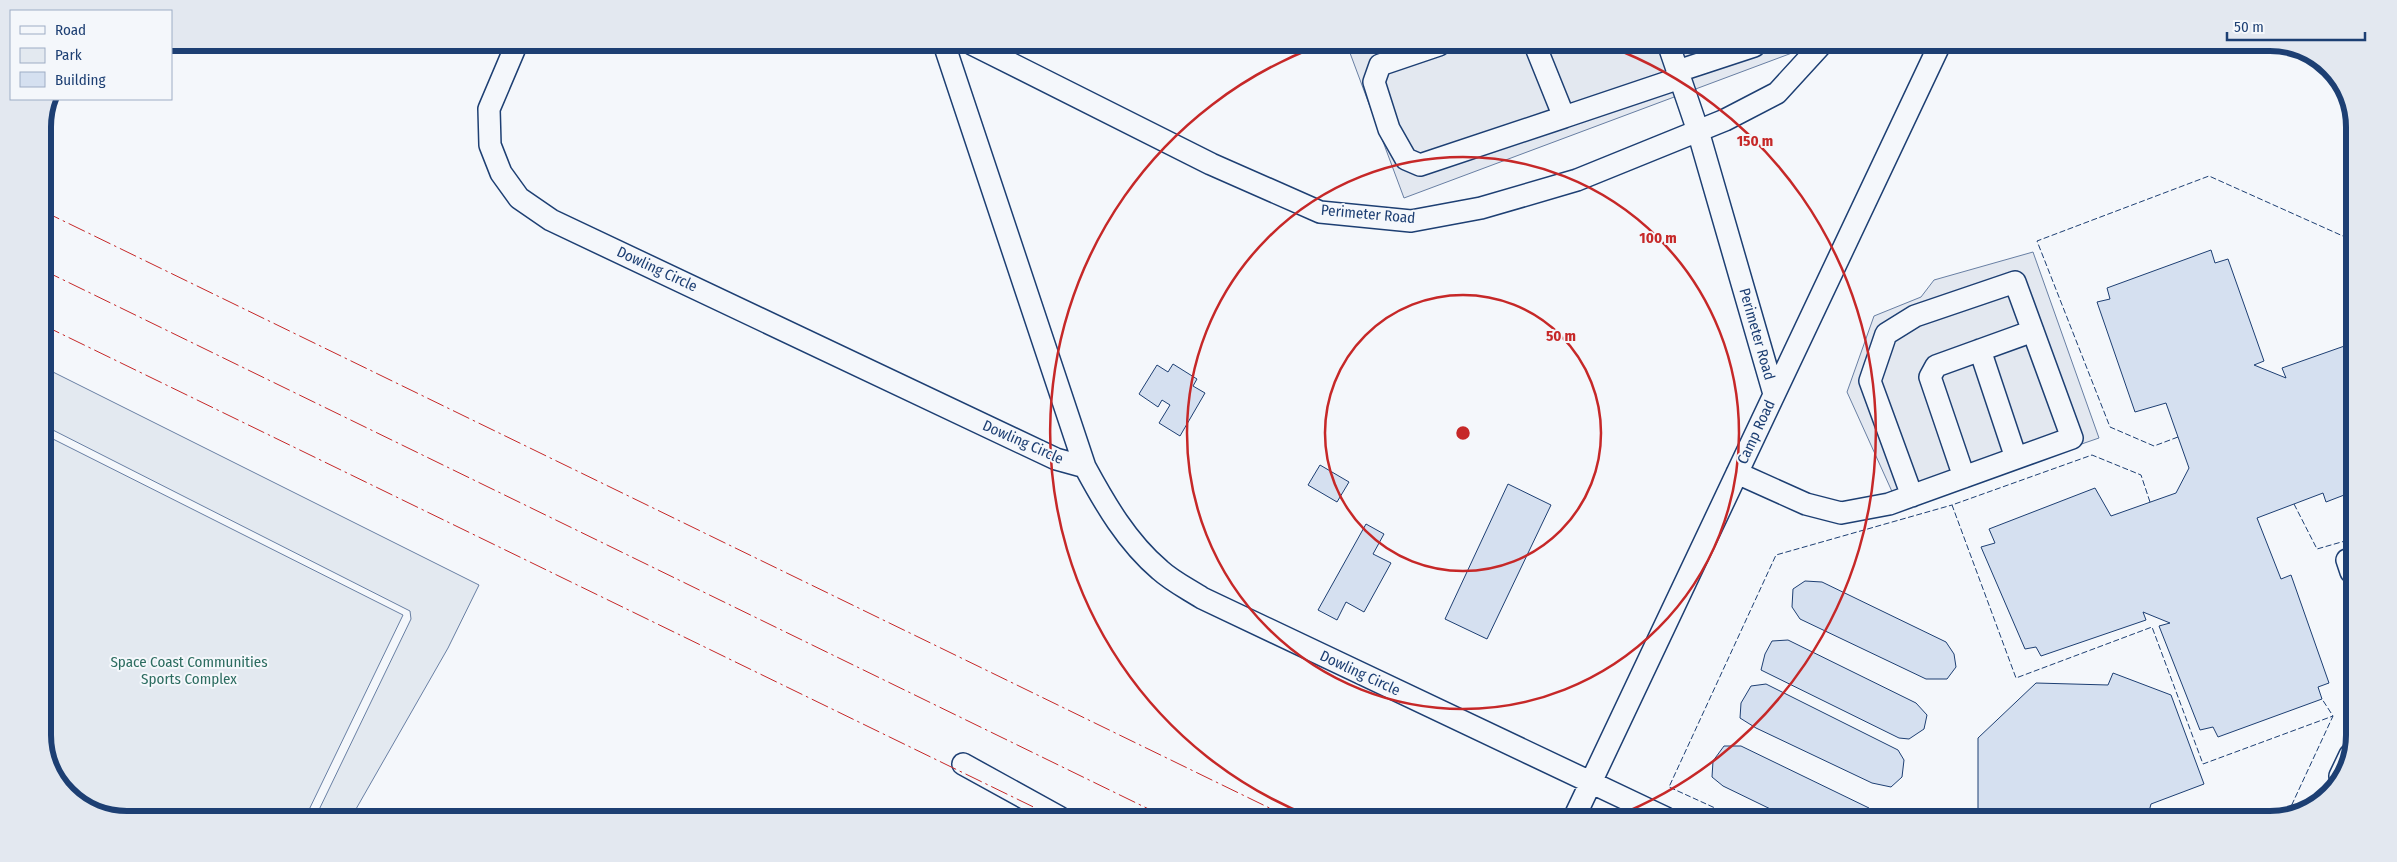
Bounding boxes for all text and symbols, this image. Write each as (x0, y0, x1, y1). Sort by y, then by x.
legend (10, 10, 172, 100)
scale bar (2227, 10, 2364, 42)
text: 50 m (2234, 18, 2264, 36)
text: Road (55, 21, 86, 39)
text: Park (55, 46, 82, 64)
text: Building (55, 71, 106, 89)
text: 150 m (1737, 132, 1773, 150)
street label: Perimeter Road (1320, 201, 1416, 227)
text: 100 m (1639, 229, 1677, 247)
street label: Dowling Circle (614, 243, 700, 295)
street label: Perimeter Road (1735, 286, 1779, 382)
text: 50 m (1546, 327, 1576, 345)
street label: Camp Road (1733, 397, 1779, 467)
street label: Dowling Circle (980, 416, 1066, 468)
centre of rings (1454, 424, 1472, 442)
street label: Dowling Circle (1317, 647, 1403, 699)
park label: Space Coast Communities Sports Complex (110, 653, 268, 688)

